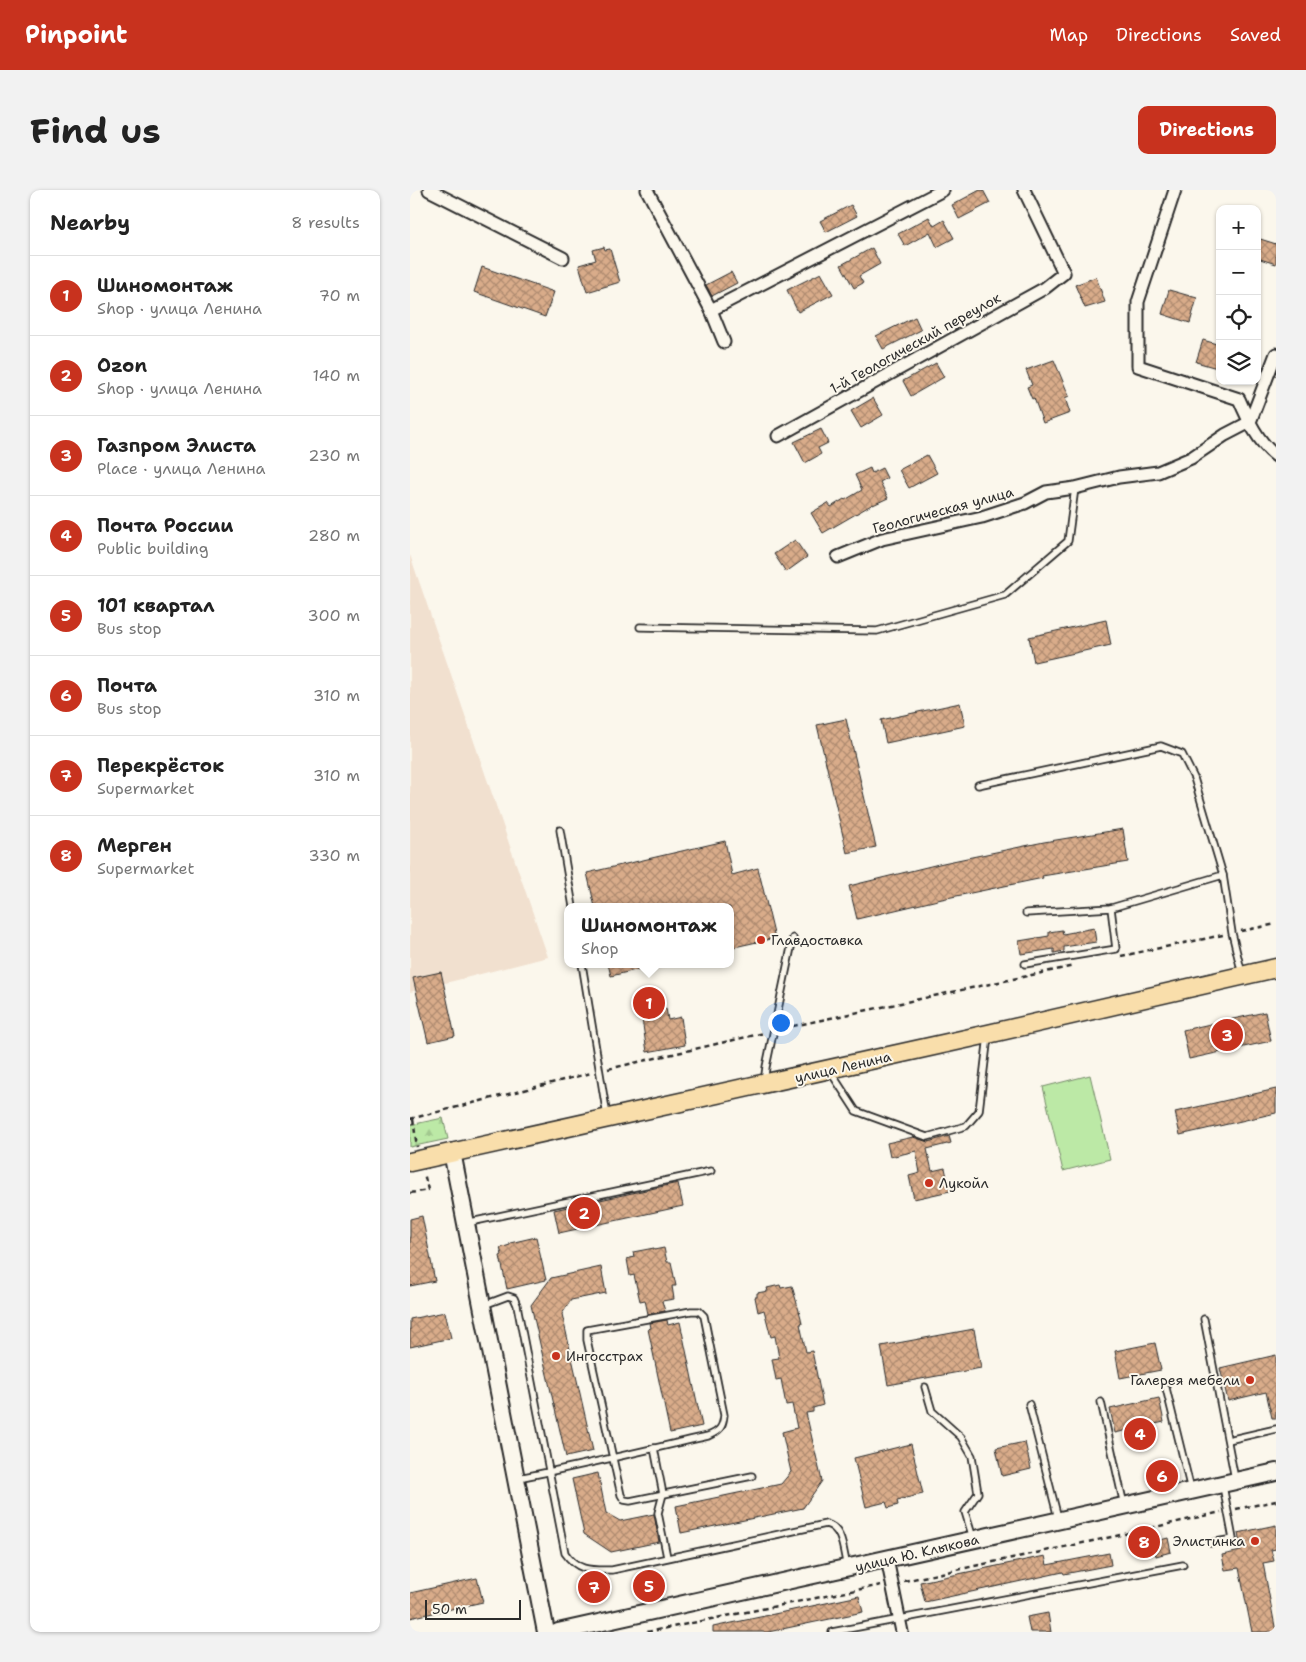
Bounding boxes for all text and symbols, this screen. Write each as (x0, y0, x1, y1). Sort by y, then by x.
text: Pinpoint (25, 19, 127, 51)
text: Map (1050, 23, 1088, 47)
text: Directions (1116, 23, 1202, 47)
text: Saved (1230, 23, 1281, 47)
button: Directions (1138, 106, 1276, 154)
text: Find us (30, 107, 161, 154)
map controls (1216, 205, 1261, 385)
button: + (1216, 205, 1261, 250)
text: Nearby (50, 209, 130, 237)
text: 8 results (291, 212, 360, 233)
button: − (1216, 250, 1261, 295)
text: Шиномонтаж (97, 273, 233, 298)
text: 1 (62, 285, 70, 306)
text: 70 m (319, 285, 360, 306)
street label: 1-й Геологический переулок (826, 288, 1004, 398)
button: locate (1216, 295, 1261, 340)
text: Shop · улица Ленина (97, 298, 262, 319)
button: layers (1216, 340, 1261, 385)
text: Ozon (97, 353, 147, 378)
text: 2 (60, 365, 72, 386)
text: 140 m (313, 365, 360, 386)
text: Shop · улица Ленина (97, 378, 262, 399)
text: Газпром Элиста (97, 433, 256, 458)
text: 3 (60, 445, 72, 466)
text: 230 m (308, 445, 360, 466)
text: Place · улица Ленина (97, 458, 266, 479)
street label: Геологическая улица (871, 482, 1016, 537)
text: Почта России (97, 513, 234, 538)
text: 4 (60, 525, 72, 546)
text: 280 m (308, 525, 360, 546)
text: Public building (97, 538, 209, 559)
text: 101 квартал (97, 593, 215, 618)
text: 5 (61, 605, 71, 626)
text: 300 m (308, 605, 360, 626)
text: Bus stop (97, 618, 162, 639)
text: Почта (97, 673, 157, 698)
text: 6 (60, 685, 72, 706)
text: 310 m (313, 685, 360, 706)
text: Bus stop (97, 698, 162, 719)
text: Перекрёсток (97, 753, 224, 778)
text: 7 (60, 765, 72, 786)
text: 310 m (313, 765, 360, 786)
text: Supermarket (97, 778, 194, 799)
text: Мерген (97, 833, 172, 858)
text: 8 (60, 845, 72, 866)
text: 330 m (308, 845, 360, 866)
text: Supermarket (97, 858, 194, 879)
popup (564, 903, 734, 968)
text: Шиномонтаж (581, 913, 717, 938)
place label: Главдоставка (771, 931, 863, 949)
marker: Главдоставка (755, 934, 767, 946)
text: Shop (581, 938, 618, 959)
pin: 1 (633, 984, 665, 1022)
your location (768, 1010, 794, 1036)
pin: 3 (1211, 1016, 1243, 1054)
street label: улица Ленина (793, 1047, 893, 1087)
place label: Лукойл (939, 1174, 989, 1192)
marker: Лукойл (923, 1177, 935, 1189)
pin: 2 (568, 1194, 600, 1232)
place label: Ингосстрах (566, 1347, 643, 1365)
marker: Ингосстрах (550, 1350, 562, 1362)
place label: Галерея мебели (1130, 1371, 1240, 1389)
marker: Галерея мебели (1244, 1374, 1256, 1386)
pin: 4 (1124, 1415, 1156, 1453)
pin: 6 (1146, 1457, 1178, 1495)
pin: 8 (1128, 1523, 1160, 1561)
street label: улица Ю. Клыкова (853, 1530, 981, 1576)
place label: Элистинка (1173, 1532, 1245, 1550)
marker: Элистинка (1249, 1535, 1261, 1547)
pin: 5 (633, 1567, 665, 1605)
pin: 7 (578, 1568, 610, 1606)
scale bar (425, 1597, 521, 1620)
text: 50 m (432, 1600, 467, 1618)

